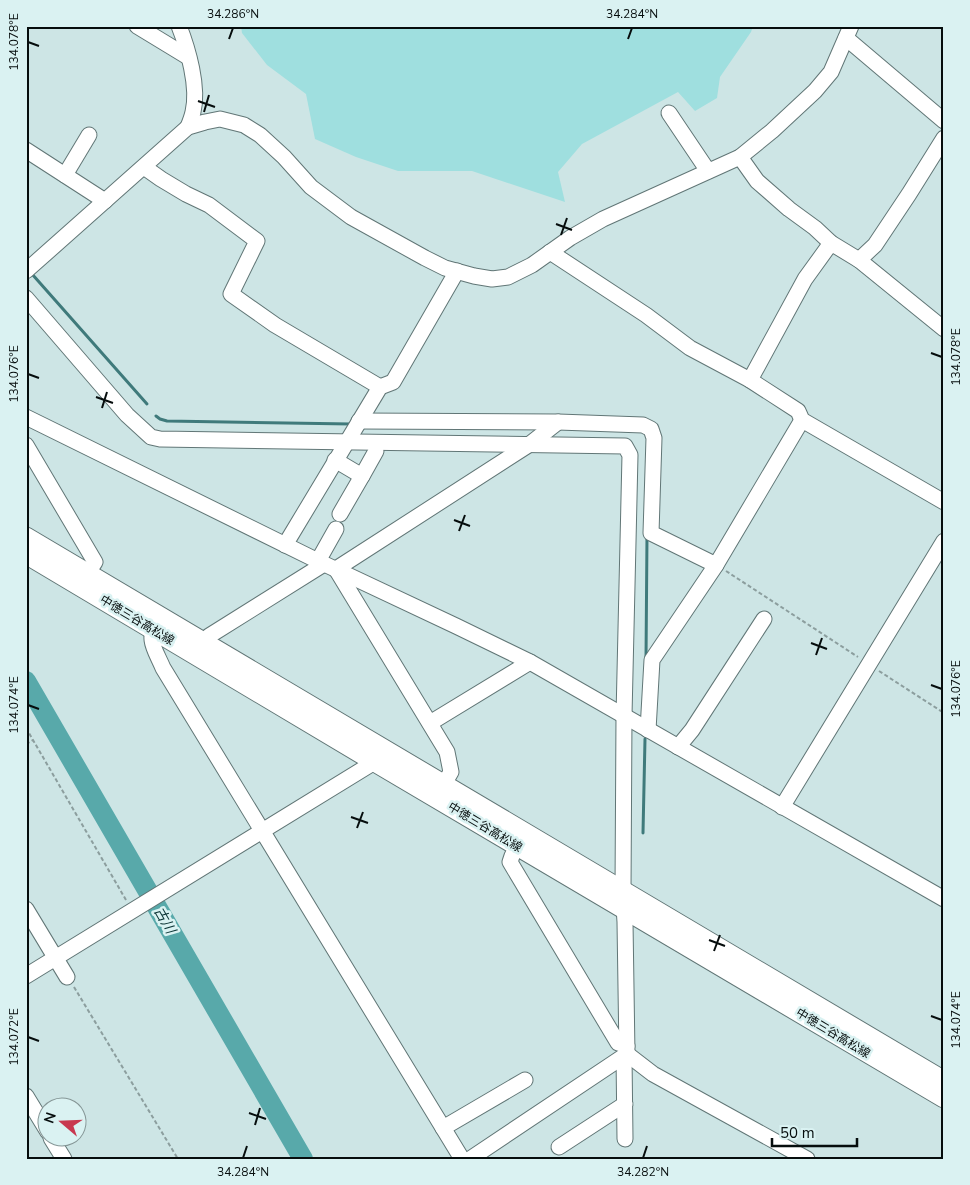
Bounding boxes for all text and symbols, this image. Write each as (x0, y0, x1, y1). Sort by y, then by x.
text: 34.286°N (207, 6, 259, 22)
text: 34.284°N (606, 6, 658, 22)
text: 134.078°E (6, 13, 22, 71)
text: 134.078°E (948, 328, 964, 386)
text: 134.076°E (6, 345, 22, 403)
street label: 中徳三谷高松線 (97, 592, 177, 648)
text: 134.076°E (948, 660, 964, 718)
text: 134.074°E (6, 676, 22, 734)
street label: 中徳三谷高松線 (445, 799, 525, 855)
water label: 古川 (149, 903, 181, 939)
text: 134.074°E (948, 991, 964, 1049)
street label: 中徳三谷高松線 (793, 1005, 873, 1061)
text: 134.072°E (6, 1008, 22, 1066)
north arrow (38, 1098, 88, 1148)
text: N (39, 1110, 61, 1126)
scale bar (772, 1115, 858, 1147)
text: 50 m (780, 1123, 815, 1143)
text: 34.284°N (217, 1164, 269, 1180)
text: 34.282°N (617, 1164, 669, 1180)

